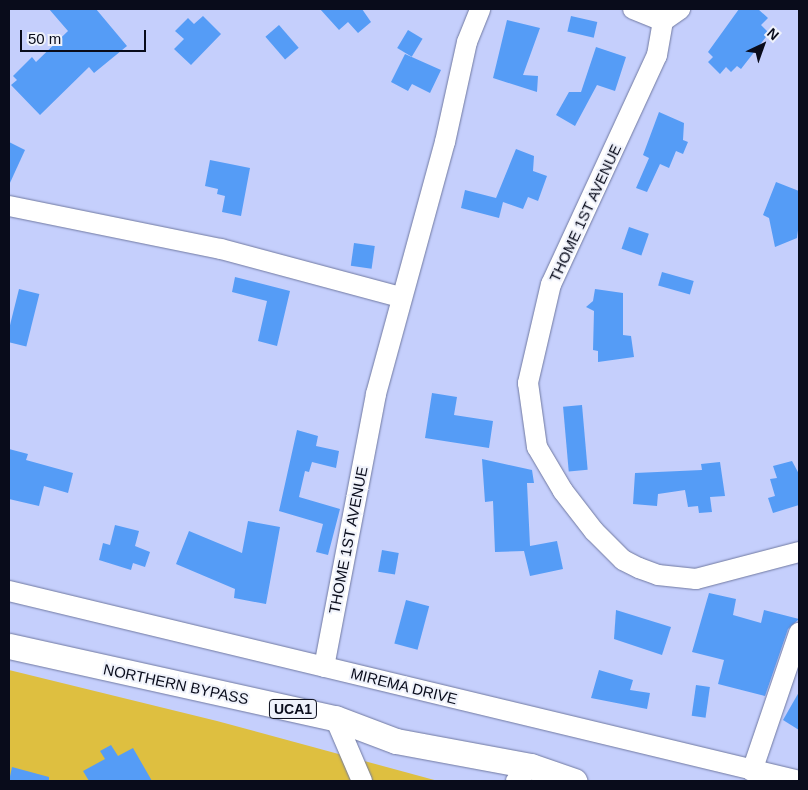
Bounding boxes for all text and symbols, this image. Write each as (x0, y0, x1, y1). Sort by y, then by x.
scale bar (22, 20, 149, 52)
north arrow (738, 20, 788, 70)
text: N (764, 25, 782, 43)
text: 50 m (28, 30, 61, 47)
street label: THOME 1ST AVENUE (545, 141, 625, 285)
street label: THOME 1ST AVENUE (325, 464, 371, 616)
street label: NORTHERN BYPASS (102, 660, 250, 708)
street label: MIREMA DRIVE (348, 664, 460, 708)
road number: UCA1 (268, 698, 318, 721)

